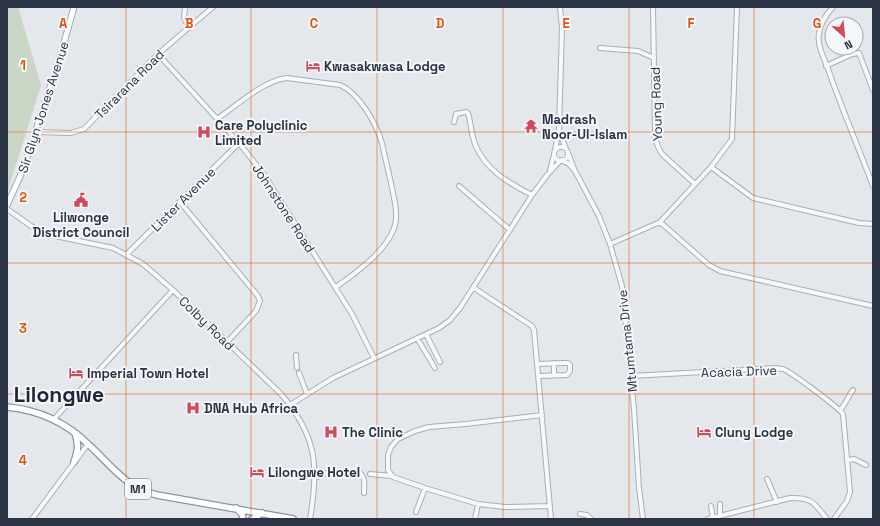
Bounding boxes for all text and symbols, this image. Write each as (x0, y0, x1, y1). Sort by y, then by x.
text: A (59, 15, 68, 32)
text: B (185, 15, 194, 32)
text: C (310, 15, 318, 32)
text: D (436, 15, 445, 32)
text: E (562, 15, 570, 32)
text: F (688, 15, 695, 32)
text: G (813, 15, 821, 32)
north arrow (824, 16, 864, 56)
text: N (842, 37, 855, 53)
street label: Sir Glyn Jones Avenue (14, 39, 73, 175)
street label: Tsirarana Road (91, 46, 168, 123)
text: 1 (20, 57, 26, 74)
hotel icon: Kwasakwasa Lodge (305, 58, 321, 74)
place label: Kwasakwasa Lodge (324, 58, 446, 75)
street label: Young Road (647, 67, 666, 141)
place label: Madrash Noor-Ul-Islam (542, 111, 627, 143)
place label: Care Polyclinic Limited (215, 117, 308, 149)
temple icon: Madrash Noor-Ul-Islam (523, 118, 539, 134)
hospital icon: Care Polyclinic Limited (196, 124, 212, 140)
street label: Johnstone Road (248, 161, 319, 256)
street label: Lister Avenue (147, 163, 219, 235)
text: 2 (19, 189, 27, 206)
public building icon: Lilwonge District Council (73, 192, 89, 208)
place label: Lilwonge District Council (33, 209, 129, 241)
street label: Mtumtama Drive (614, 289, 641, 393)
street label: Colby Road (175, 293, 238, 354)
text: 3 (19, 320, 27, 337)
street label: Acacia Drive (701, 362, 777, 381)
hotel icon: Imperial Town Hotel (68, 365, 84, 381)
place label: Imperial Town Hotel (87, 365, 209, 382)
district label: Lilongwe (14, 381, 104, 408)
hospital icon: DNA Hub Africa (185, 400, 201, 416)
place label: DNA Hub Africa (204, 400, 299, 417)
hospital icon: The Clinic (323, 424, 339, 440)
place label: The Clinic (342, 424, 403, 441)
hotel icon: Cluny Lodge (696, 424, 712, 440)
place label: Cluny Lodge (715, 424, 793, 441)
text: 4 (19, 452, 27, 469)
hotel icon: Lilongwe Hotel (249, 464, 265, 480)
place label: Lilongwe Hotel (268, 464, 360, 481)
road number: M1 (125, 479, 151, 499)

